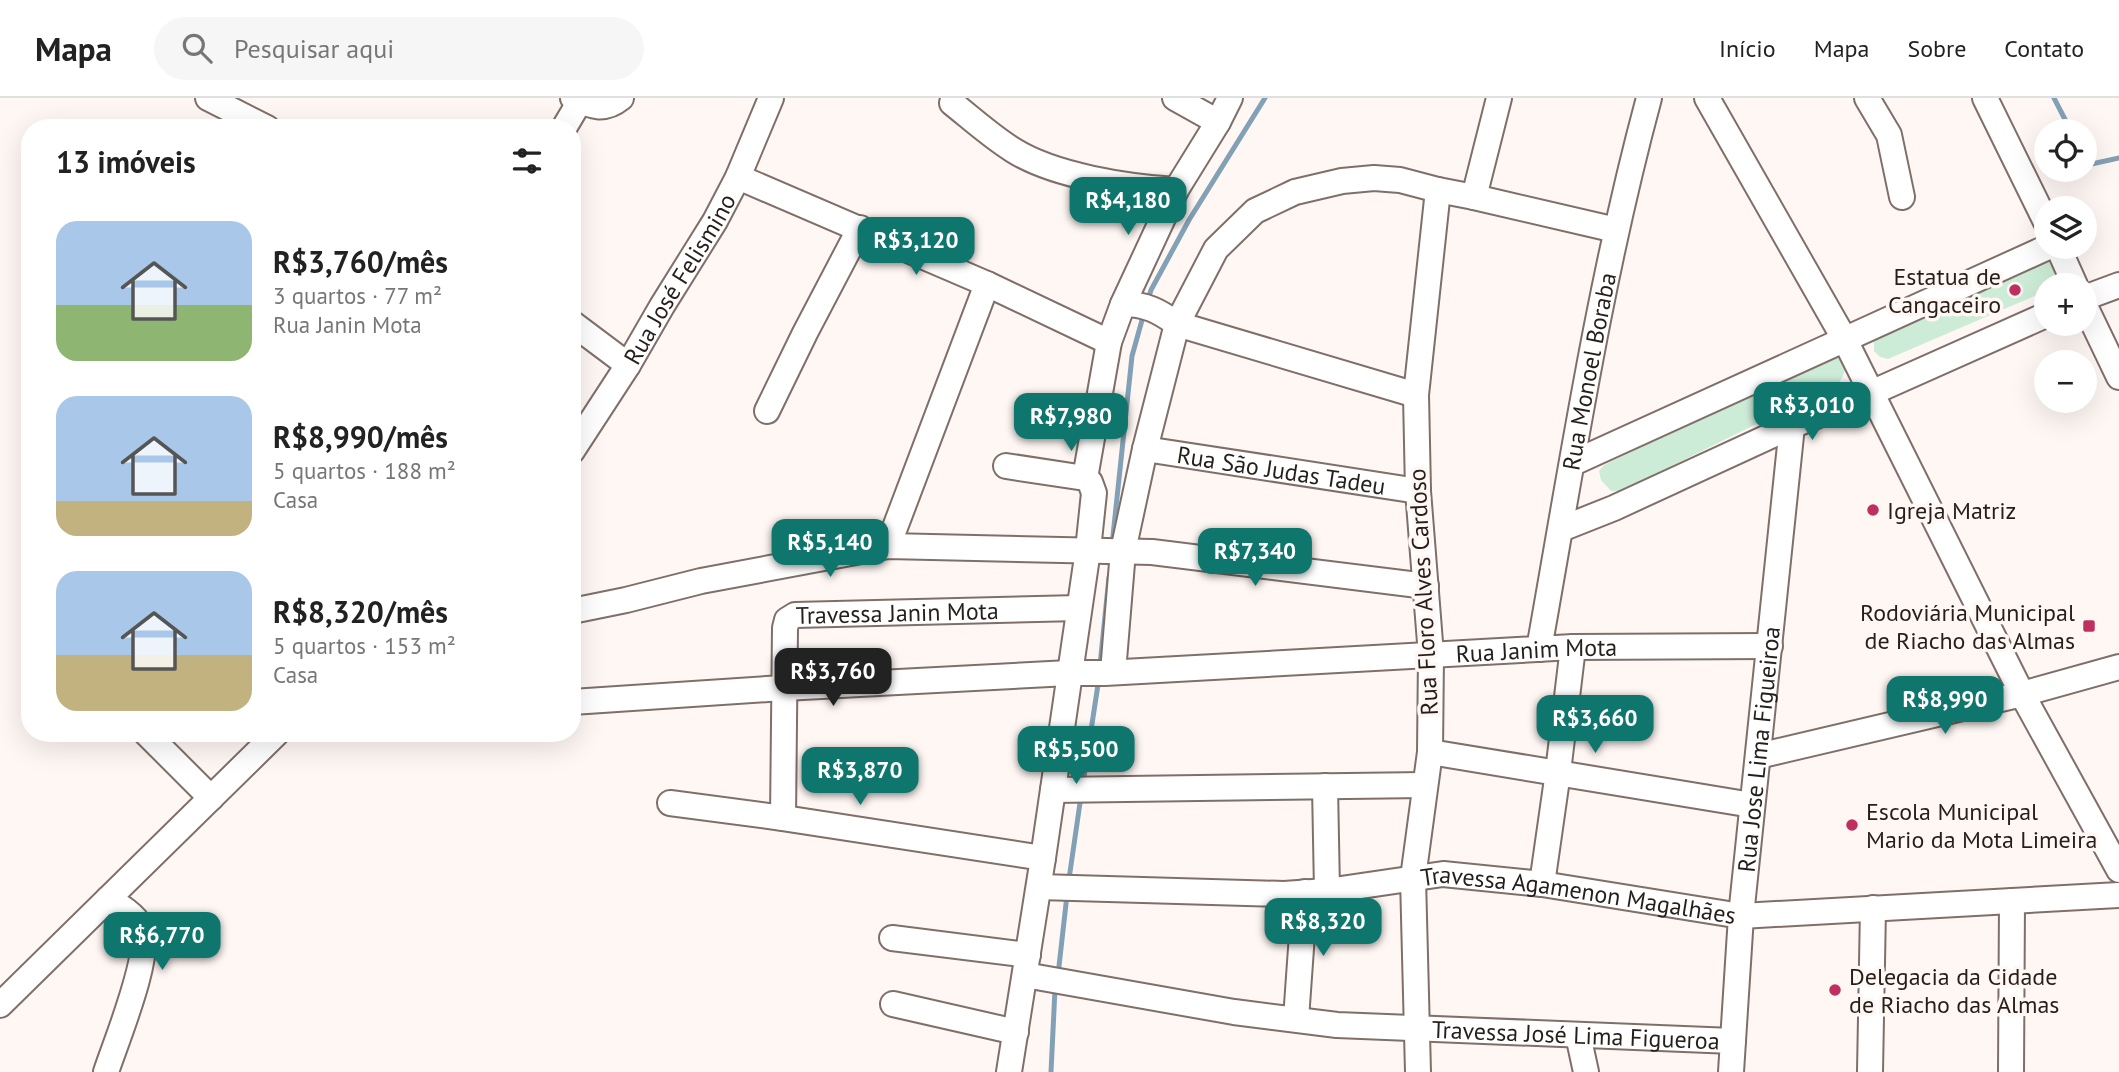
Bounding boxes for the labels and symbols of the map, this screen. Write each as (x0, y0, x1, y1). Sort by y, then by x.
pin: R$4,180 (1063, 178, 1193, 237)
street label: Rua José Felismino (616, 188, 742, 370)
pin: R$3,120 (851, 218, 981, 277)
place label: Estatua de Cangaceiro (1888, 261, 2001, 320)
street label: Rua Monoel Boraba (1555, 270, 1623, 473)
marker: Estatua de Cangaceiro (2007, 282, 2023, 298)
pin: R$3,010 (1747, 382, 1877, 442)
pin: R$7,980 (1006, 394, 1136, 453)
street label: Rua São Judas Tadeu (1175, 439, 1388, 501)
street label: Rua Floro Alves Cardoso (1401, 468, 1445, 716)
place label: Igreja Matriz (1887, 495, 2016, 526)
marker: Igreja Matriz (1865, 502, 1881, 518)
pin: R$5,140 (765, 519, 895, 579)
pin: R$7,340 (1190, 528, 1320, 588)
street label: Travessa Janin Mota (795, 594, 999, 630)
place label: Rodoviária Municipal de Riacho das Almas (1860, 597, 2075, 656)
marker: Rodoviária Municipal de Riacho das Almas (2081, 618, 2097, 634)
street label: Rua Jose Lima Figueiroa (1730, 625, 1787, 874)
street label: Rua Janim Mota (1455, 631, 1617, 669)
pin: R$3,760 (768, 648, 898, 708)
pin: R$8,990 (1880, 676, 2010, 736)
pin: R$3,660 (1530, 696, 1660, 755)
pin: R$5,500 (1011, 726, 1141, 786)
pin: R$3,870 (795, 748, 925, 807)
place label: Escola Municipal Mario da Mota Limeira (1866, 796, 2097, 855)
marker: Escola Municipal Mario da Mota Limeira (1844, 817, 1860, 833)
street label: Travessa Agamenon Magalhães (1419, 858, 1738, 930)
pin: R$8,320 (1258, 898, 1388, 958)
pin: R$6,770 (97, 912, 227, 972)
place label: Delegacia da Cidade de Riacho das Almas (1849, 961, 2059, 1020)
marker: Delegacia da Cidade de Riacho das Almas (1827, 982, 1843, 998)
street label: Travessa José Lima Figueroa (1431, 1013, 1720, 1056)

